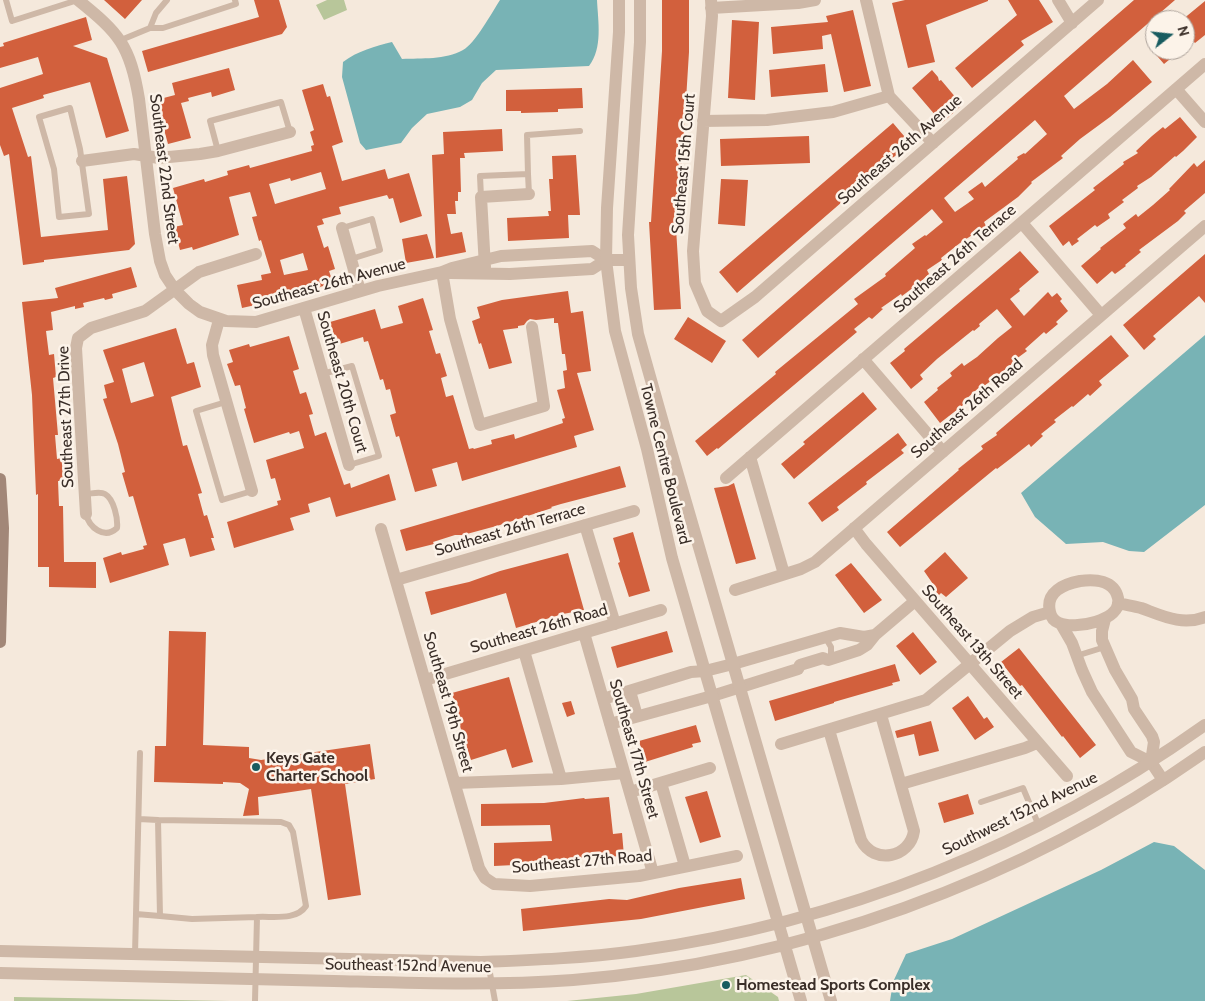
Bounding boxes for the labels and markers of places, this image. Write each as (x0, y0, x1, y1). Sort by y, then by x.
place label: Keys Gate Charter School (266, 748, 368, 786)
marker: Keys Gate Charter School (250, 761, 262, 773)
place label: Homestead Sports Complex (736, 975, 930, 995)
marker: Homestead Sports Complex (720, 979, 732, 991)

